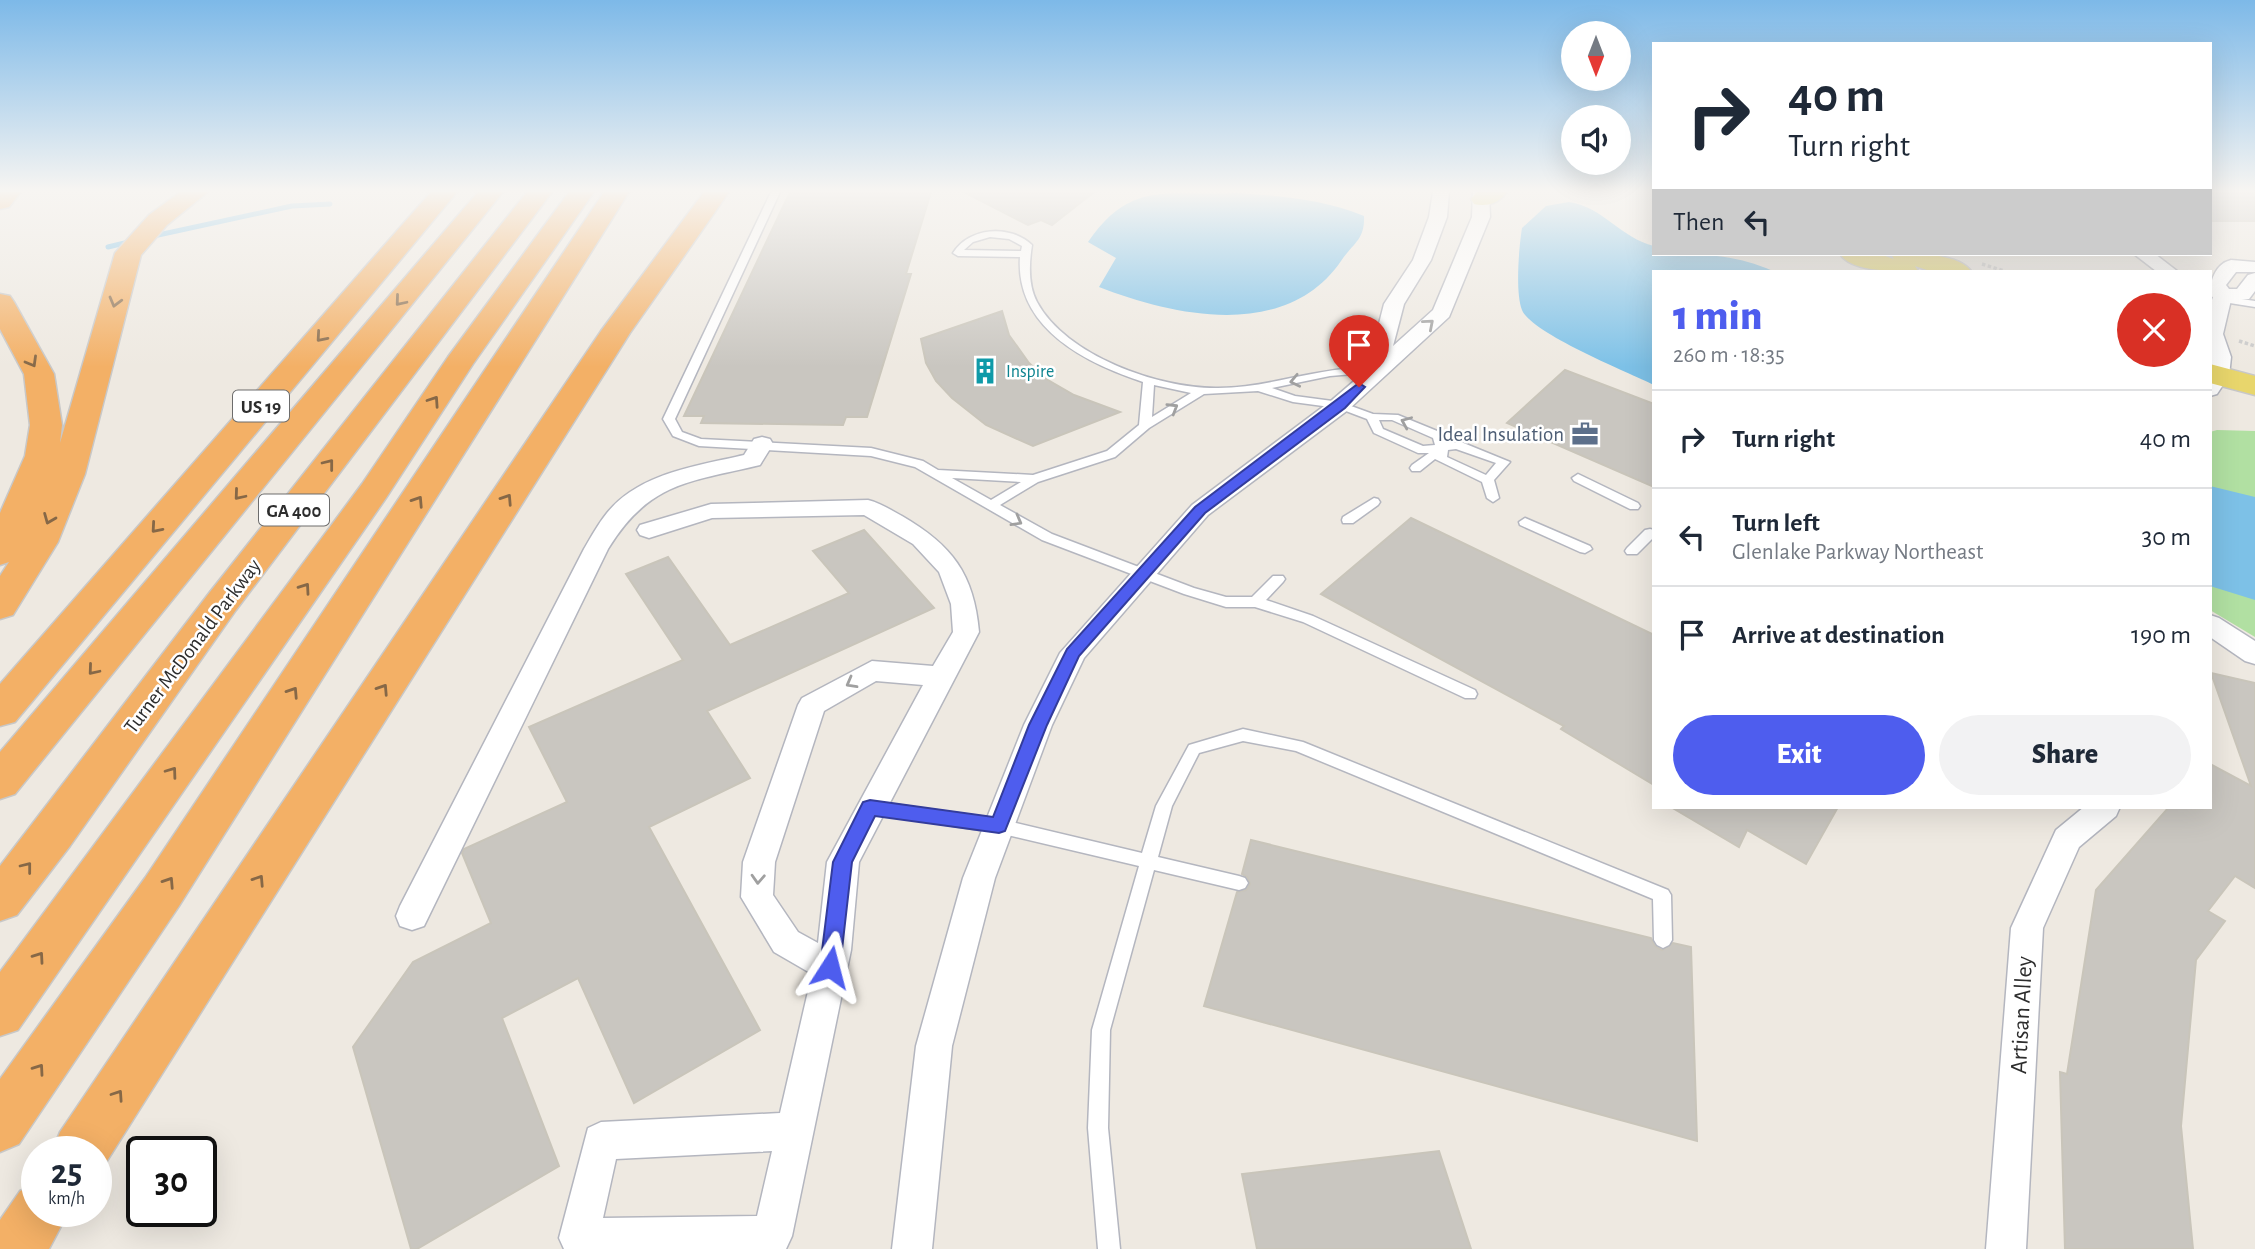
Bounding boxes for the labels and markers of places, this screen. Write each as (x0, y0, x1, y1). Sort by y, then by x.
pin (1329, 315, 1389, 387)
building icon: Inspire (970, 356, 1000, 386)
place label: Inspire (1006, 363, 1054, 381)
office icon: Ideal Insulation (1570, 419, 1600, 449)
place label: Ideal Insulation (1438, 424, 1564, 445)

